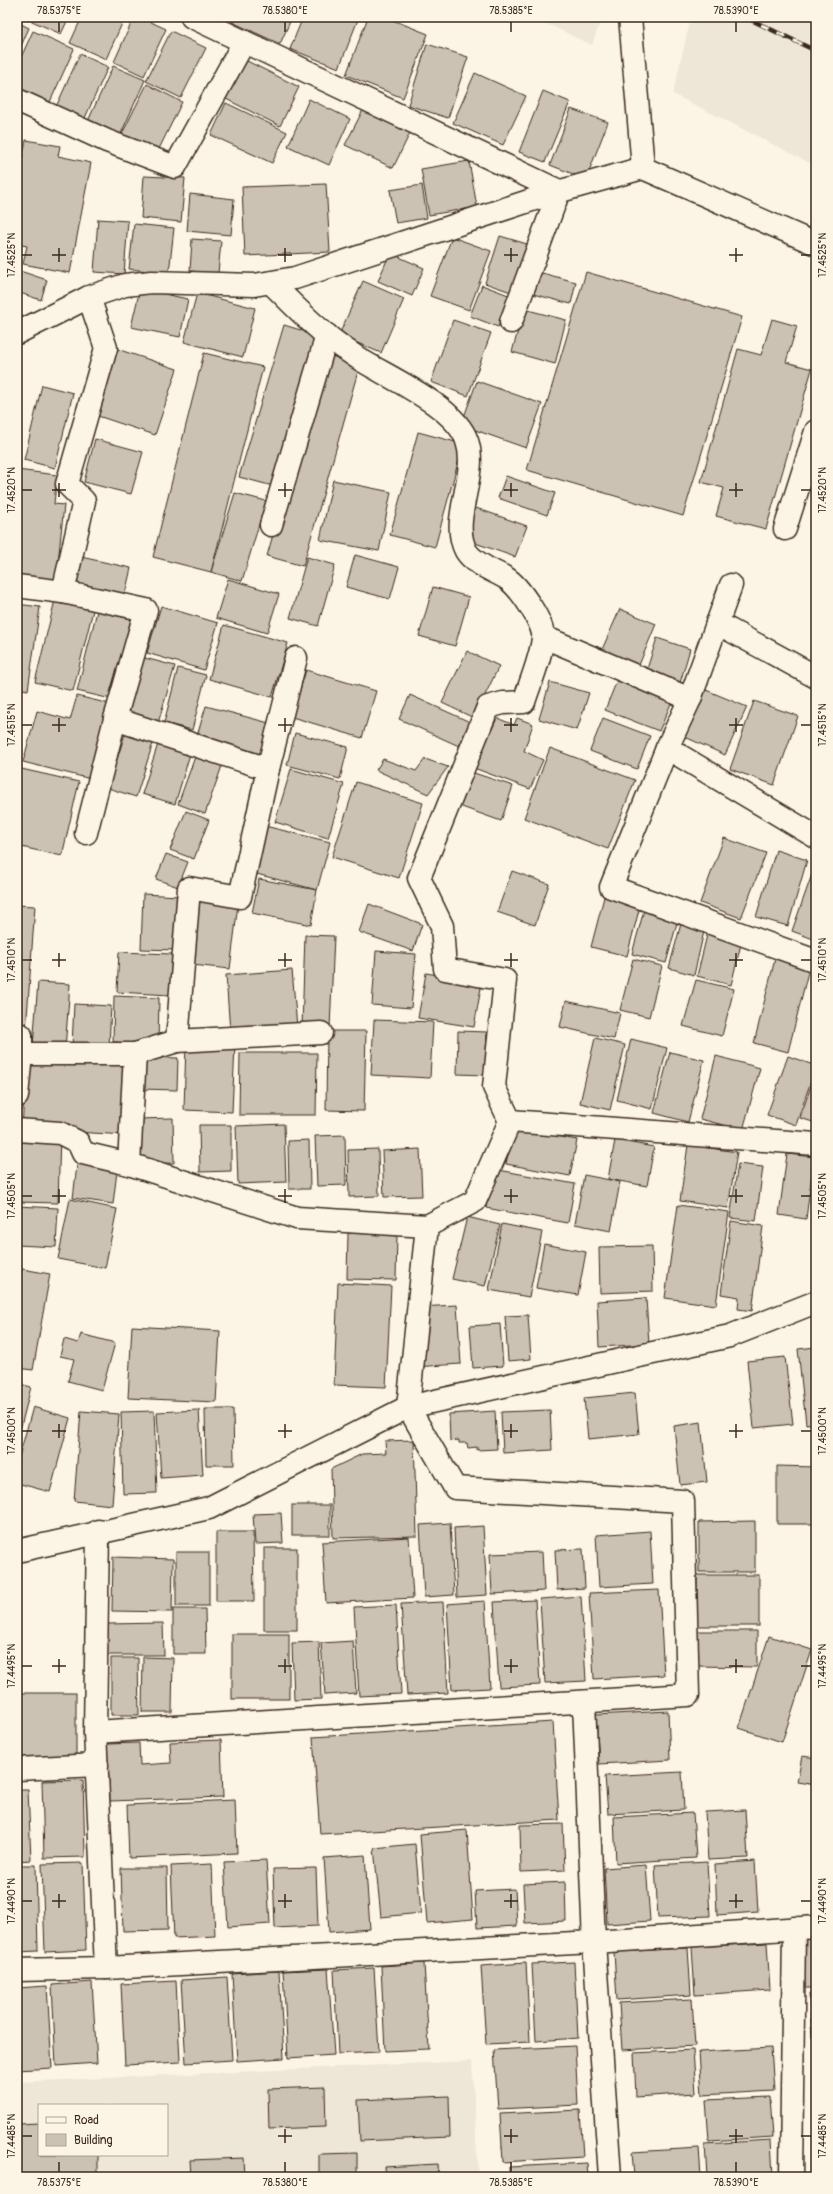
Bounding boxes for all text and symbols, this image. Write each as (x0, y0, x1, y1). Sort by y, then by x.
text: 78.5375°E (37, 5, 81, 17)
text: 78.5380°E (263, 5, 307, 17)
text: 78.5385°E (489, 5, 533, 17)
text: 78.5390°E (713, 5, 759, 17)
text: 17.4525°N (6, 232, 18, 277)
text: 17.4525°N (817, 232, 829, 277)
text: 17.4520°N (6, 467, 18, 513)
text: 17.4520°N (817, 467, 829, 513)
text: 17.4515°N (6, 703, 18, 747)
text: 17.4515°N (817, 703, 829, 747)
text: 17.4510°N (6, 938, 18, 982)
text: 17.4510°N (817, 938, 829, 982)
text: 17.4505°N (6, 1173, 18, 1219)
text: 17.4505°N (817, 1173, 829, 1219)
text: 17.4500°N (6, 1407, 18, 1455)
text: 17.4500°N (817, 1407, 829, 1455)
text: 17.4495°N (6, 1643, 18, 1688)
text: 17.4495°N (817, 1643, 829, 1688)
text: 17.4490°N (6, 1878, 18, 1924)
text: 17.4490°N (817, 1878, 829, 1924)
legend (38, 2104, 168, 2156)
text: 17.4485°N (6, 2113, 18, 2158)
text: Road (74, 2113, 99, 2128)
text: 17.4485°N (817, 2113, 829, 2158)
text: Building (74, 2133, 113, 2148)
text: 78.5375°E (37, 2177, 81, 2189)
text: 78.5380°E (263, 2177, 307, 2189)
text: 78.5385°E (489, 2177, 533, 2189)
text: 78.5390°E (713, 2177, 759, 2189)

